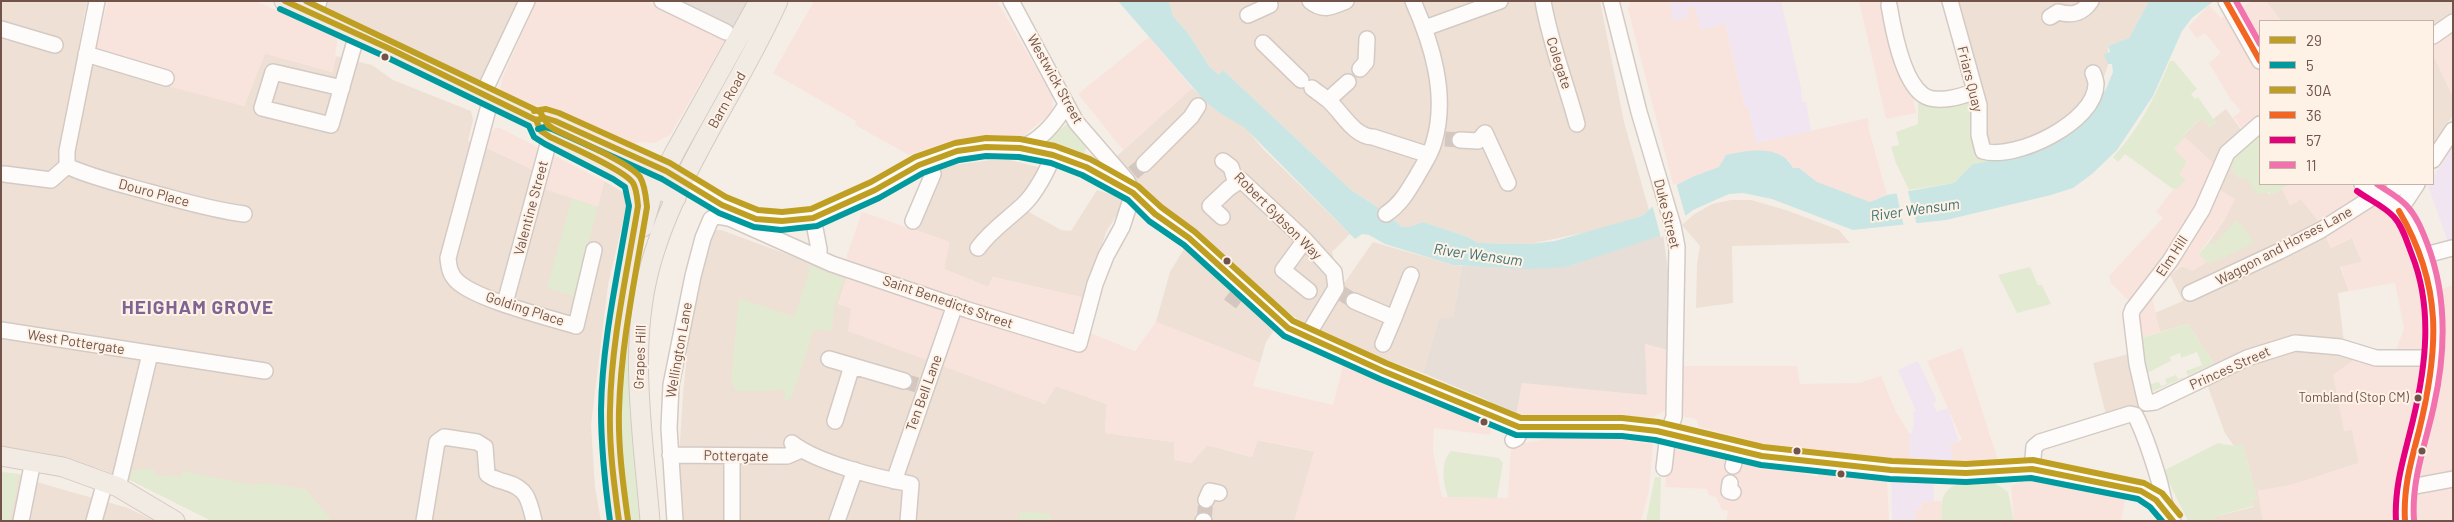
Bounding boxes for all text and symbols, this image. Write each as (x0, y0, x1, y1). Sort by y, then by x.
legend (2259, 20, 2434, 185)
street label: Westwick Street (1023, 31, 1087, 127)
text: 29 (2306, 31, 2322, 49)
street label: Colegate (1543, 35, 1575, 91)
street label: Friars Quay (1954, 44, 1986, 114)
unlabelled marker (380, 52, 390, 62)
text: 5 (2306, 56, 2314, 74)
street label: Barn Road (705, 69, 749, 131)
text: 30A (2306, 81, 2331, 99)
text: 36 (2306, 106, 2321, 124)
text: 57 (2306, 131, 2321, 149)
text: 11 (2306, 156, 2317, 174)
street label: Valentine Street (510, 159, 552, 257)
street label: Robert Gybson Way (1231, 169, 1325, 263)
street label: Douro Place (117, 175, 191, 211)
street label: Duke Street (1650, 177, 1684, 251)
water label: River Wensum (1869, 195, 1961, 225)
street label: Waggon and Horses Lane (2213, 203, 2355, 289)
street label: Elm Hill (2153, 232, 2191, 280)
water label: River Wensum (1432, 240, 1524, 270)
unlabelled marker (1222, 256, 1232, 266)
street label: Saint Benedicts Street (881, 272, 1015, 332)
street label: Golding Place (483, 288, 567, 330)
district label: HEIGHAM GROVE (120, 297, 276, 319)
street label: Wellington Lane (662, 301, 696, 399)
street label: Grapes Hill (630, 324, 650, 390)
street label: West Pottergate (26, 326, 126, 358)
street label: Princes Street (2187, 343, 2273, 393)
street label: Ten Bell Lane (902, 352, 946, 434)
place label: Tombland (Stop CM) (2298, 390, 2409, 406)
marker: Tombland (Stop CM) (2413, 393, 2423, 403)
unlabelled marker (1479, 417, 1489, 427)
unlabelled marker (1792, 446, 1802, 456)
unlabelled marker (2417, 446, 2427, 456)
street label: Pottergate (703, 447, 769, 465)
unlabelled marker (1836, 469, 1846, 479)

